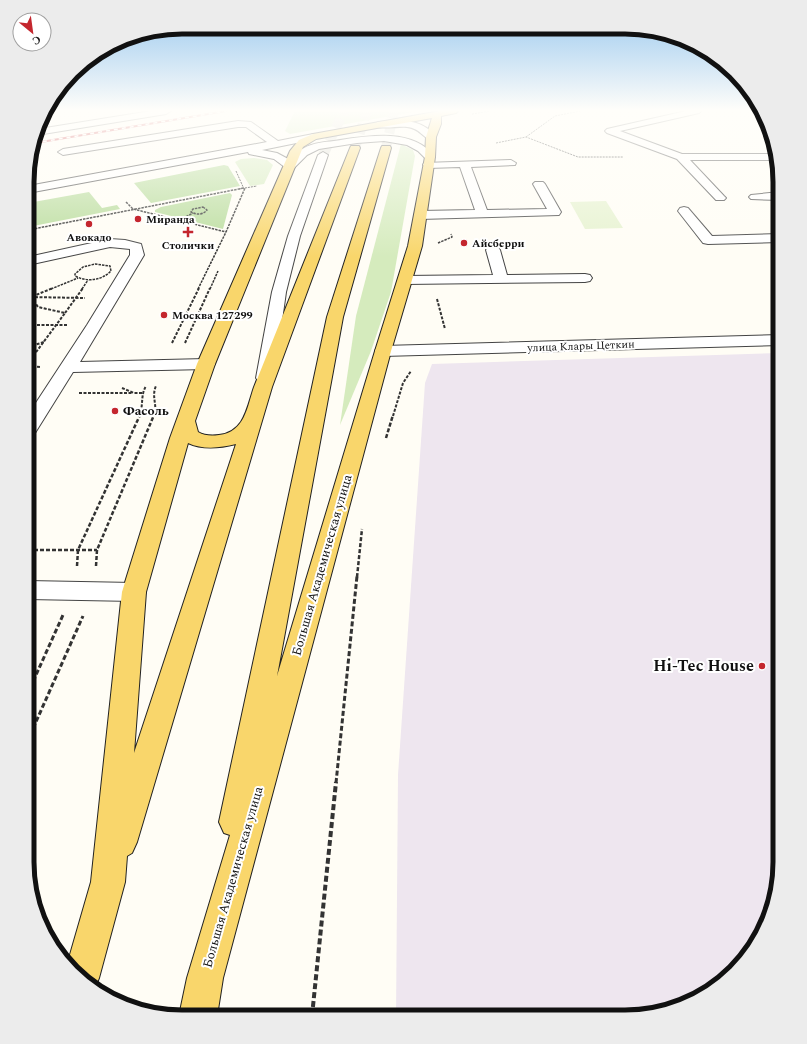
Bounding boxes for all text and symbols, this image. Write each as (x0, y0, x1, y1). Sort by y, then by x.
north arrow (12, 12, 52, 52)
text: С (29, 31, 44, 50)
place label: Миранда (146, 211, 195, 228)
marker: Миранда (133, 214, 143, 224)
marker: Авокадо (84, 219, 94, 229)
marker: Столички (183, 227, 193, 237)
place label: Авокадо (67, 229, 111, 246)
place label: Айсберри (472, 235, 524, 252)
place label: Столички (162, 237, 214, 254)
marker: Айсберри (459, 238, 469, 248)
place label: Москва 127299 (172, 307, 253, 324)
marker: Москва 127299 (159, 310, 169, 320)
street label: улица Клары Цеткин (526, 336, 635, 356)
place label: Фасоль (123, 401, 169, 421)
marker: Фасоль (110, 406, 120, 416)
street label: Большая Академическая улица (286, 471, 358, 658)
place label: Hi-Tec House (653, 654, 754, 678)
marker: Hi-Tec House (757, 661, 767, 671)
street label: Большая Академическая улица (197, 783, 269, 970)

